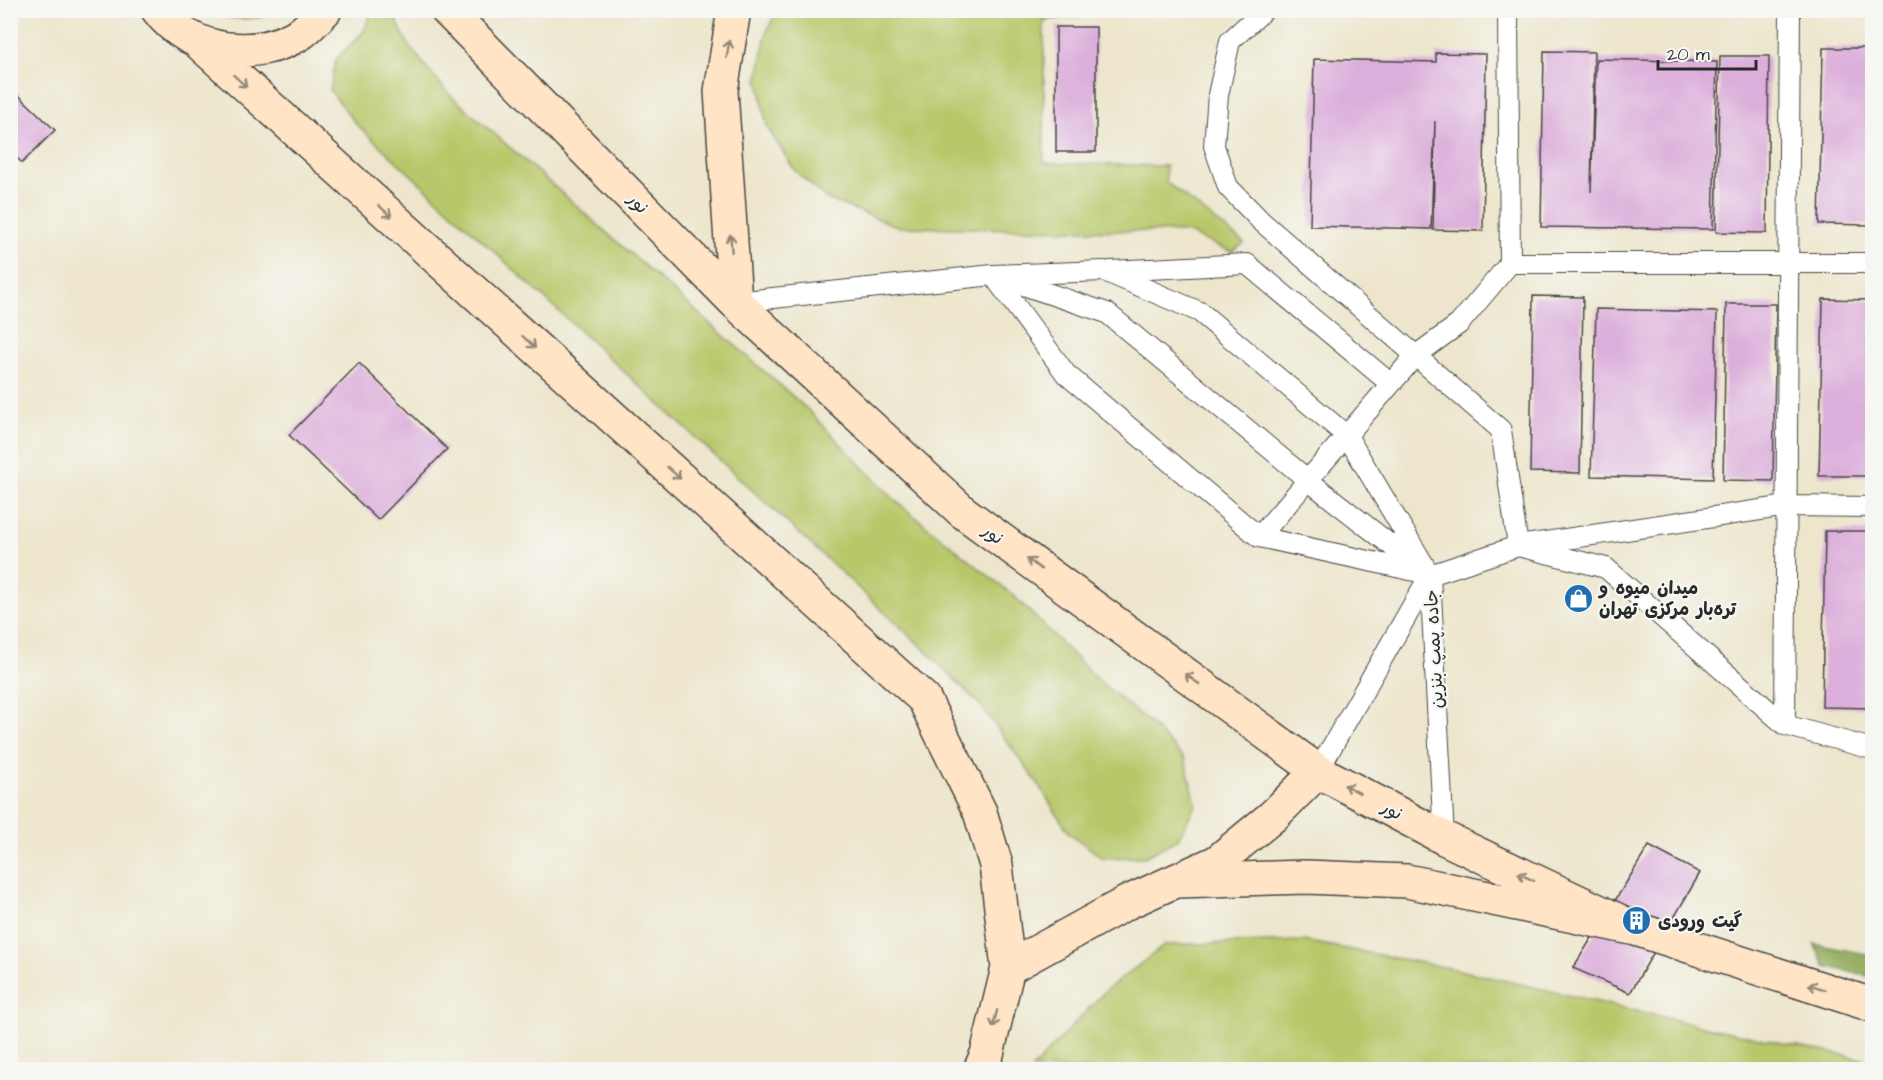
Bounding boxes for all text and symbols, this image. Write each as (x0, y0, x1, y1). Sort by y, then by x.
scale bar (1658, 33, 1756, 71)
one-way arrow (722, 40, 733, 60)
text: 20 m (1667, 42, 1710, 67)
one-way arrow (232, 74, 247, 88)
street label: نور (621, 186, 654, 220)
one-way arrow (377, 204, 392, 218)
one-way arrow (725, 234, 736, 254)
one-way arrow (521, 335, 536, 349)
one-way arrow (666, 466, 681, 480)
street label: نور (976, 518, 1008, 551)
one-way arrow (1027, 558, 1043, 570)
place label: میدان میوه و تره‌بار مرکزی تهران (1597, 576, 1737, 622)
shop icon: میدان میوه و تره‌بار مرکزی تهران (1562, 582, 1594, 614)
street label: جاده پمپ بنزین (1419, 589, 1450, 709)
one-way arrow (1184, 672, 1200, 685)
one-way arrow (1344, 783, 1361, 795)
street label: نور (1376, 794, 1407, 826)
one-way arrow (1518, 870, 1536, 882)
building icon: گیت ورودی (1621, 905, 1653, 937)
place label: گیت ورودی (1658, 909, 1742, 934)
one-way arrow (1808, 981, 1827, 992)
one-way arrow (989, 1009, 1001, 1028)

